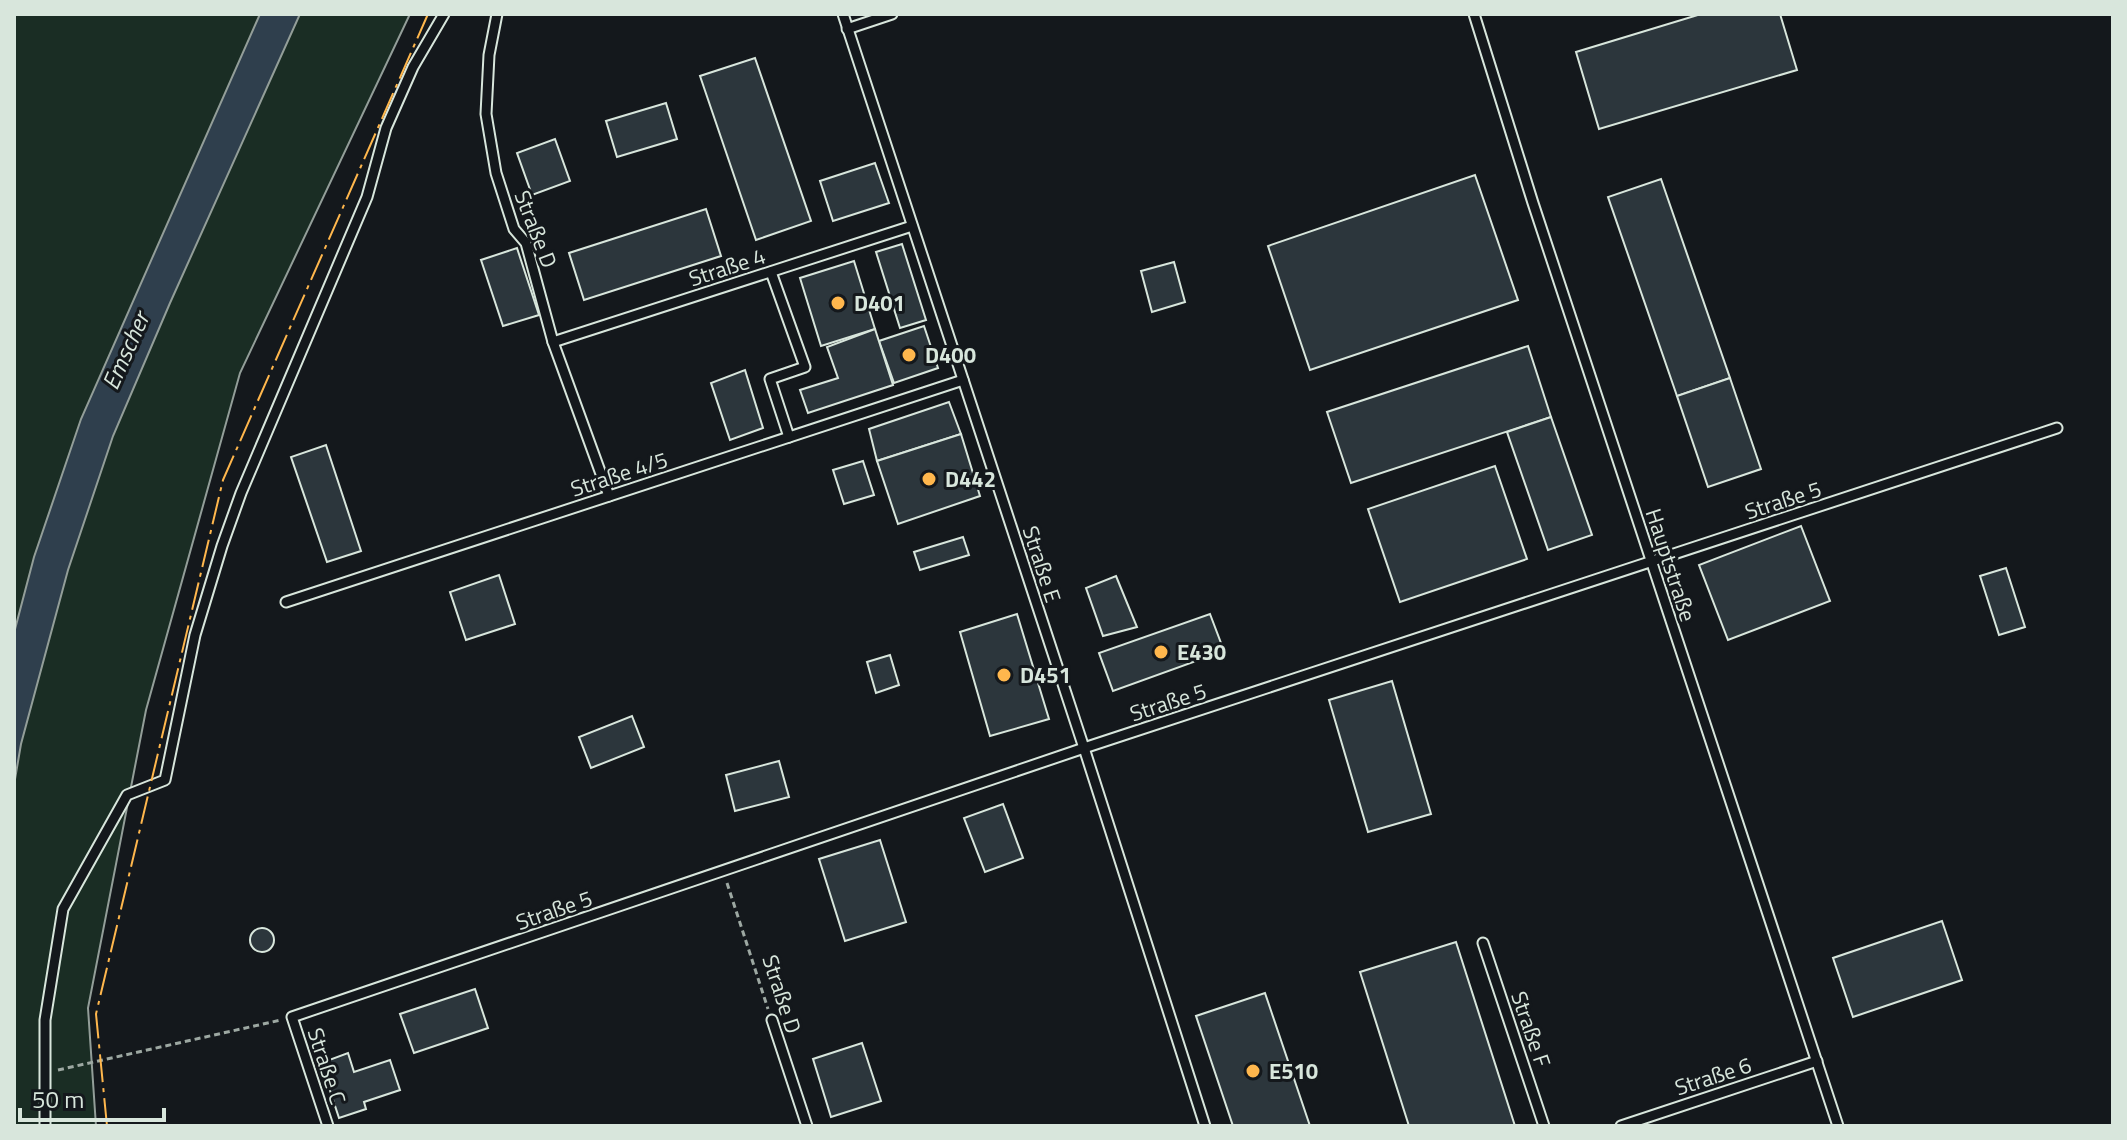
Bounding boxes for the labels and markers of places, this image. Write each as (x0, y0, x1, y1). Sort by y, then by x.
place label: D401 (854, 286, 905, 320)
marker: D401 (829, 294, 847, 312)
place label: D400 (925, 338, 976, 372)
marker: D400 (900, 346, 918, 364)
place label: D442 (945, 462, 996, 496)
marker: D442 (920, 470, 938, 488)
place label: E430 (1177, 635, 1226, 669)
marker: E430 (1152, 643, 1170, 661)
place label: D451 (1020, 658, 1071, 692)
marker: D451 (995, 666, 1013, 684)
place label: E510 (1269, 1054, 1318, 1088)
marker: E510 (1244, 1062, 1262, 1080)

